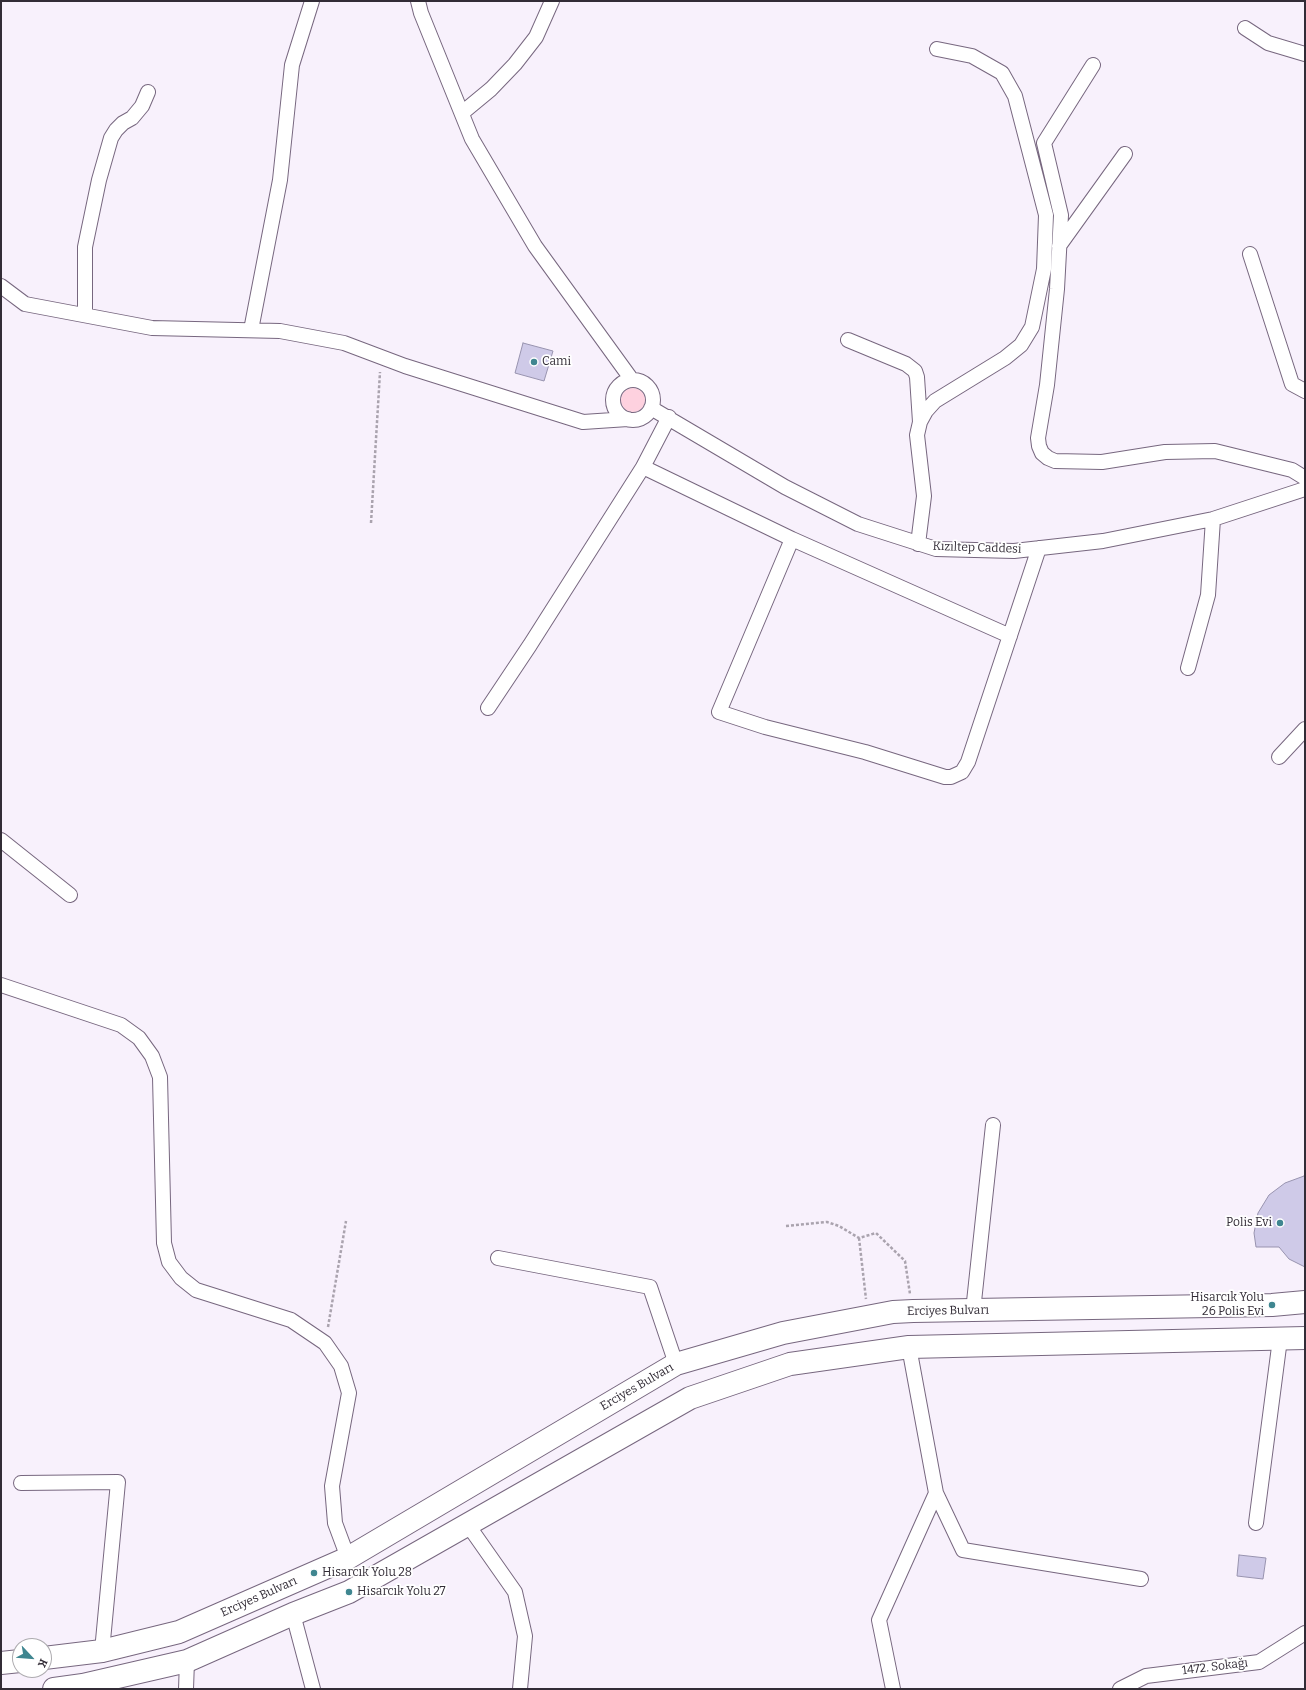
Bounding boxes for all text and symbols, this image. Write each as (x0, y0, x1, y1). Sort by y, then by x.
place label: Cami (542, 355, 571, 369)
marker: Cami (529, 357, 539, 367)
street label: Kızıltep Caddesi (932, 539, 1022, 557)
place label: Polis Evi (1226, 1216, 1272, 1230)
marker: Polis Evi (1275, 1218, 1285, 1228)
place label: Hisarcık Yolu 26 Polis Evi (1190, 1291, 1264, 1319)
marker: Hisarcık Yolu 26 Polis Evi (1267, 1300, 1277, 1310)
street label: Erciyes Bulvarı (907, 1303, 989, 1319)
street label: Erciyes Bulvarı (598, 1360, 676, 1414)
place label: Hisarcık Yolu 28 (322, 1566, 412, 1580)
marker: Hisarcık Yolu 28 (309, 1568, 319, 1578)
street label: Erciyes Bulvarı (219, 1574, 299, 1620)
place label: Hisarcık Yolu 27 (357, 1585, 446, 1599)
marker: Hisarcık Yolu 27 (344, 1587, 354, 1597)
north arrow (12, 1638, 52, 1678)
street label: 1472. Sokağı (1181, 1656, 1249, 1678)
text: K (35, 1657, 50, 1669)

